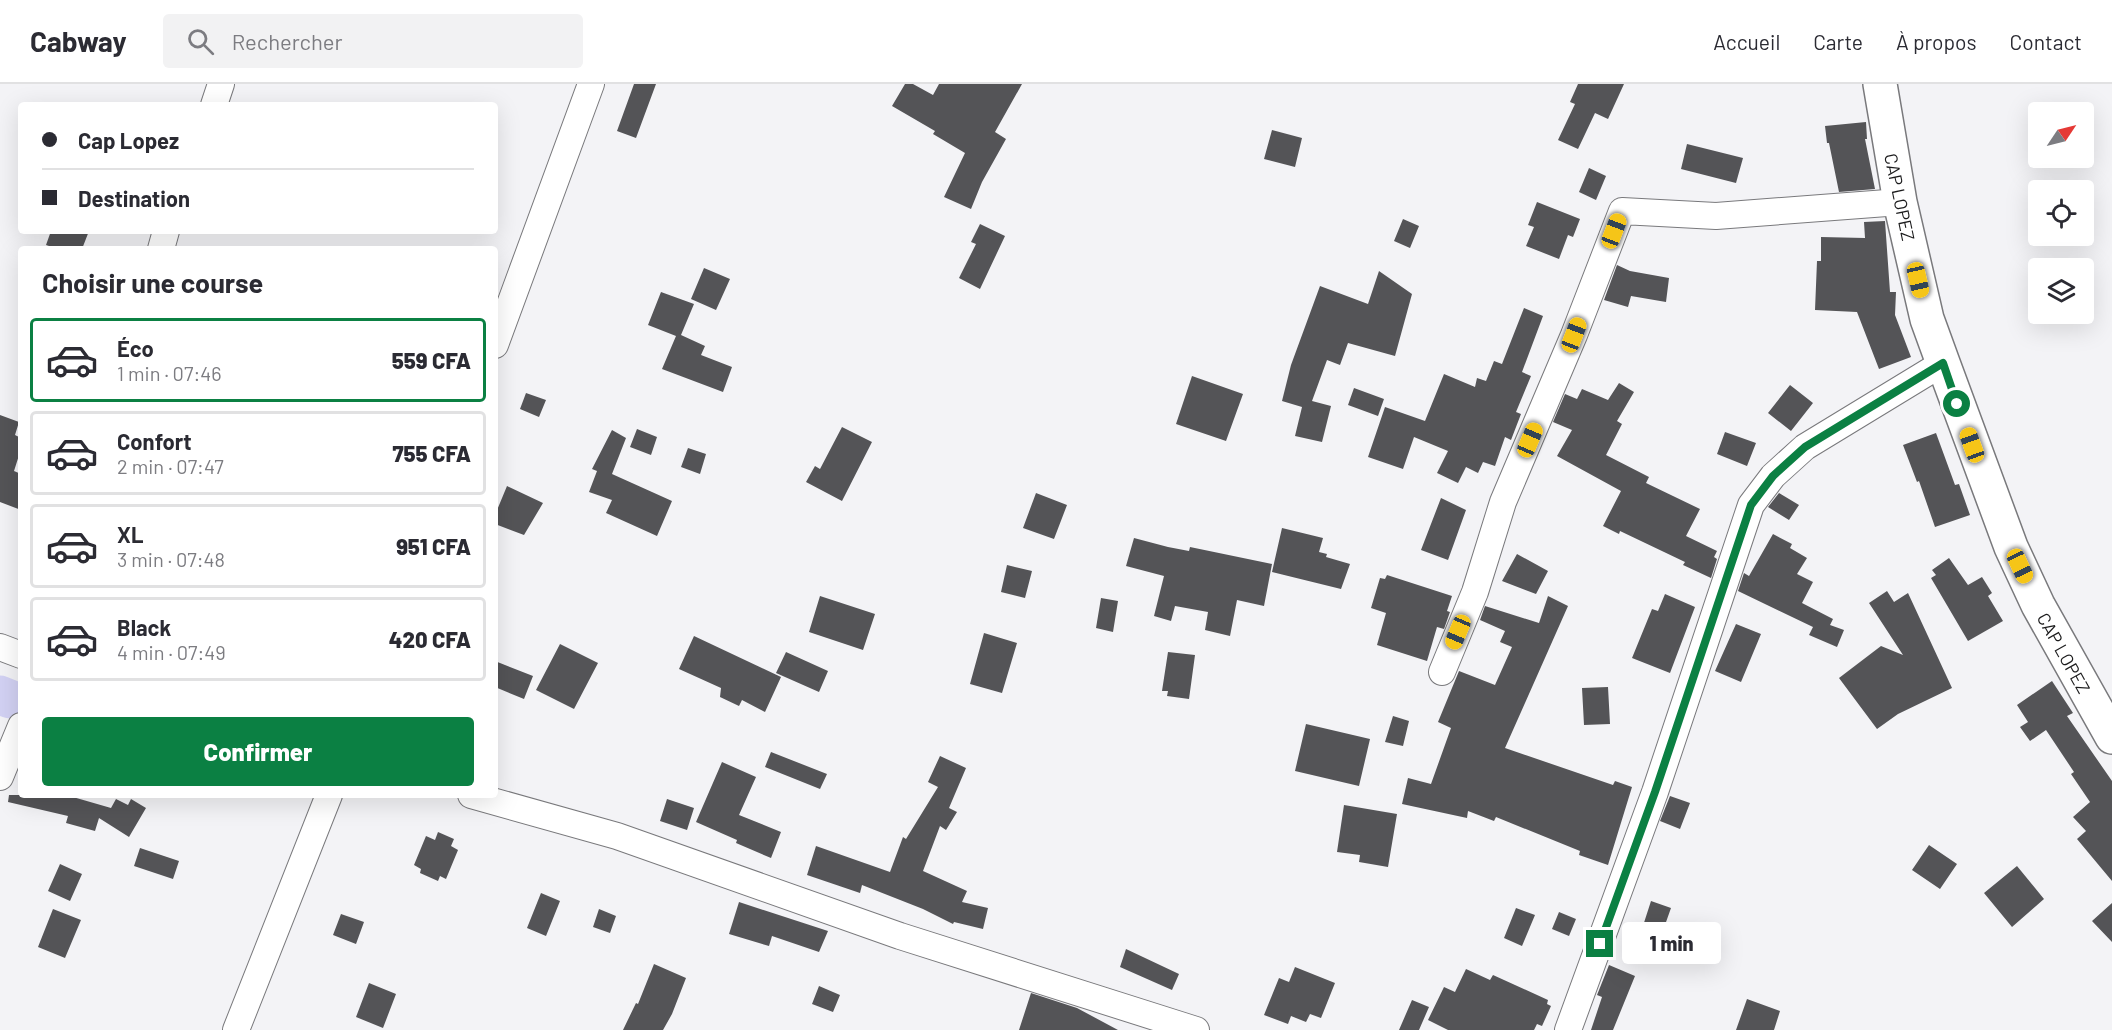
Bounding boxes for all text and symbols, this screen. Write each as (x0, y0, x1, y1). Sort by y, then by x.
search box (163, 14, 583, 68)
text: Cabway (30, 24, 127, 58)
icon: search (184, 25, 217, 58)
text: Rechercher (232, 28, 342, 54)
text: Accueil (1713, 29, 1780, 54)
text: Carte (1813, 29, 1863, 54)
text: À propos (1896, 29, 1977, 54)
text: Contact (2010, 29, 2082, 54)
north arrow (2028, 102, 2094, 168)
map controls (2028, 102, 2094, 324)
text: Cap Lopez (78, 127, 179, 153)
street label: CAP LOPEZ (1880, 151, 1920, 243)
button: locate (2028, 180, 2094, 246)
text: Destination (78, 185, 190, 211)
car (1599, 211, 1629, 251)
button: layers (2028, 258, 2094, 324)
car (1905, 260, 1931, 300)
text: Choisir une course (42, 266, 263, 298)
car (1559, 315, 1589, 355)
icon: car (45, 333, 99, 387)
text: Éco (117, 335, 154, 361)
text: 559 CFA (392, 347, 471, 373)
text: 1 min · 07:46 (117, 361, 221, 385)
route start (1943, 390, 1970, 417)
car (1515, 420, 1545, 460)
car (1957, 425, 1987, 465)
icon: car (45, 426, 99, 480)
text: Confort (117, 428, 192, 454)
text: 755 CFA (392, 440, 471, 466)
text: 2 min · 07:47 (117, 454, 224, 478)
icon: car (45, 519, 99, 573)
text: XL (117, 521, 143, 547)
text: 951 CFA (396, 533, 471, 559)
car (2004, 546, 2036, 586)
text: 3 min · 07:48 (117, 547, 225, 571)
street label: CAP LOPEZ (2033, 609, 2095, 697)
icon: car (45, 612, 99, 666)
car (1443, 612, 1473, 652)
text: Black (117, 614, 171, 640)
text: 420 CFA (389, 626, 471, 652)
text: 4 min · 07:49 (117, 640, 226, 664)
button: Confirmer (42, 717, 474, 786)
callout: 1 min (1621, 923, 1720, 965)
route end (1586, 930, 1613, 957)
text: 1 min (1650, 931, 1693, 955)

